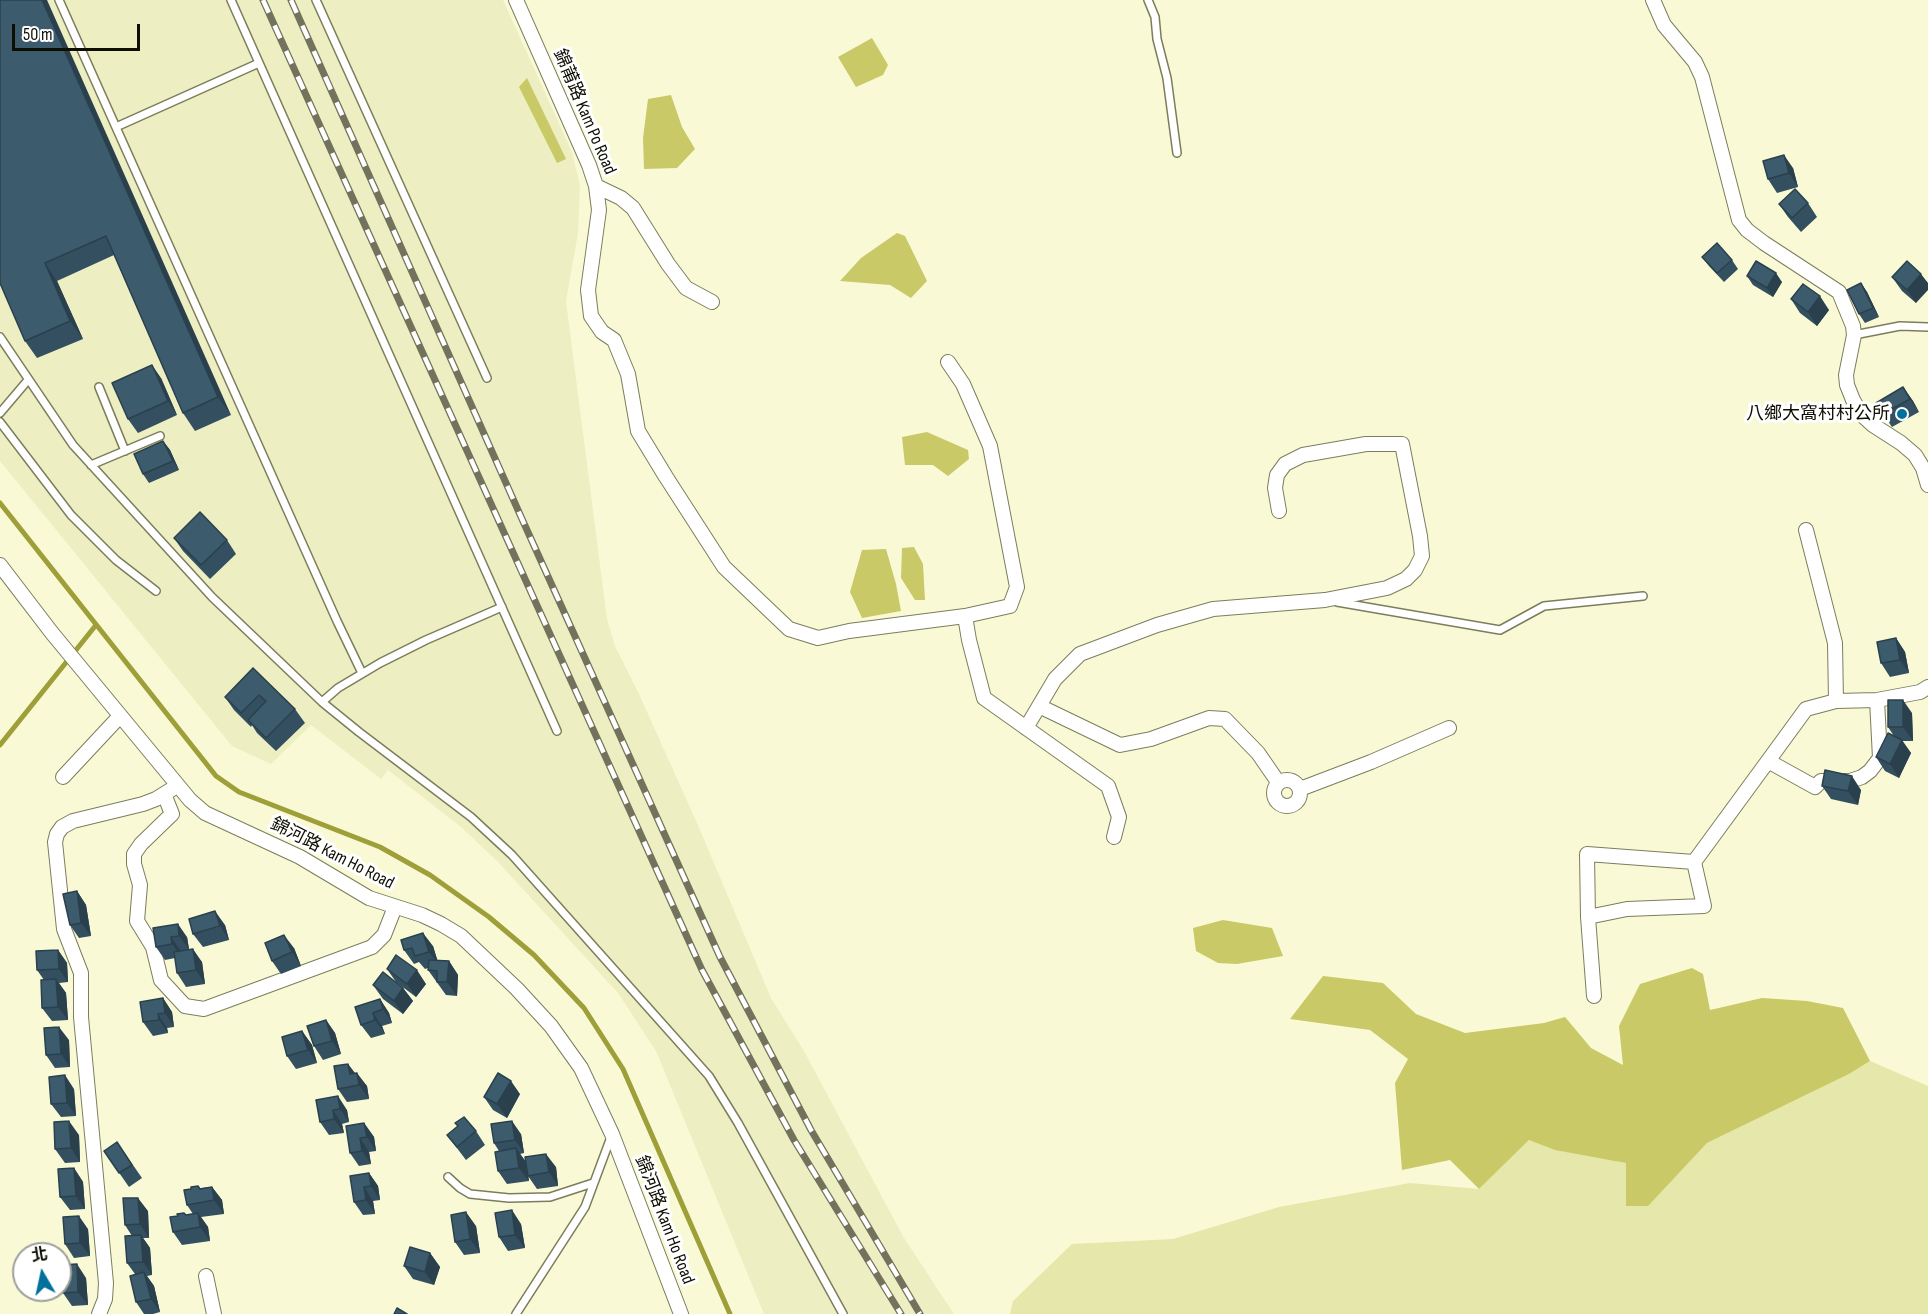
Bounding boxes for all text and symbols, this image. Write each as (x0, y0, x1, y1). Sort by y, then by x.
scale bar (15, 12, 142, 50)
text: 50 m (23, 24, 53, 45)
street label: 錦莆路 Kam Po Road (548, 46, 620, 178)
place label: 八鄉大窩村村公所 (1746, 403, 1890, 425)
marker: 八鄉大窩村村公所 (1895, 407, 1909, 421)
street label: 錦河路 Kam Ho Road (267, 814, 397, 894)
street label: 錦河路 Kam Ho Road (630, 1153, 698, 1287)
north arrow (12, 1242, 72, 1302)
text: 北 (30, 1245, 49, 1266)

